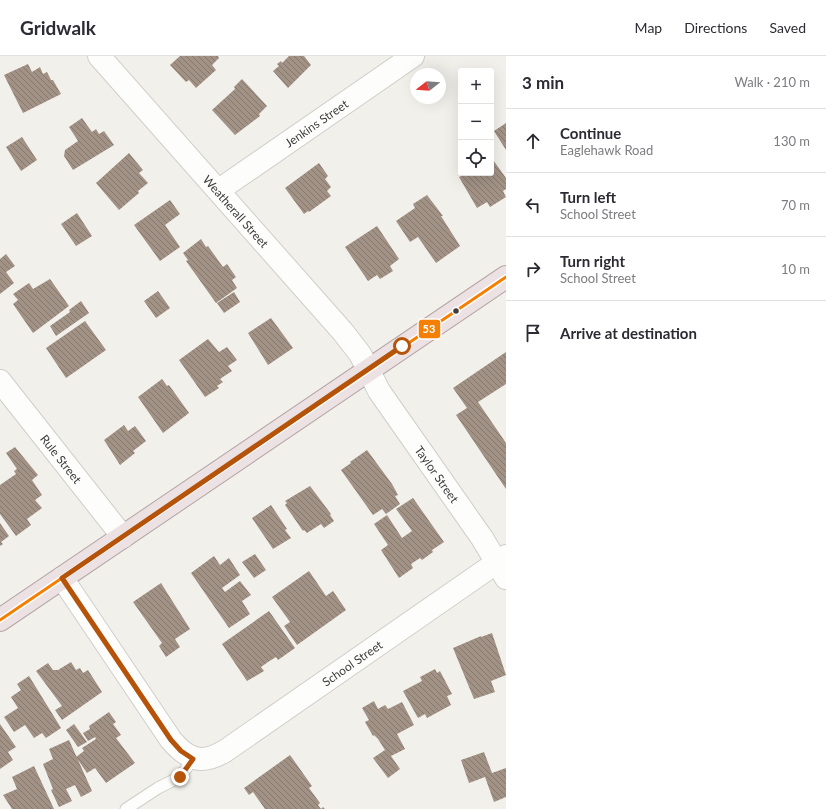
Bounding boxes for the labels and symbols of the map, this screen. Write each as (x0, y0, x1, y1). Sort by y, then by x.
north arrow (410, 68, 446, 104)
street label: Jenkins Street (282, 95, 351, 150)
street label: Weatherall Street (200, 172, 273, 251)
unlabelled marker (451, 306, 461, 316)
line badge: 53 (418, 319, 441, 339)
text: 53 (423, 322, 435, 335)
route start (393, 337, 411, 355)
street label: Rule Street (37, 431, 86, 487)
street label: Taylor Street (412, 443, 463, 506)
street label: School Street (319, 636, 386, 689)
route end (171, 768, 189, 786)

